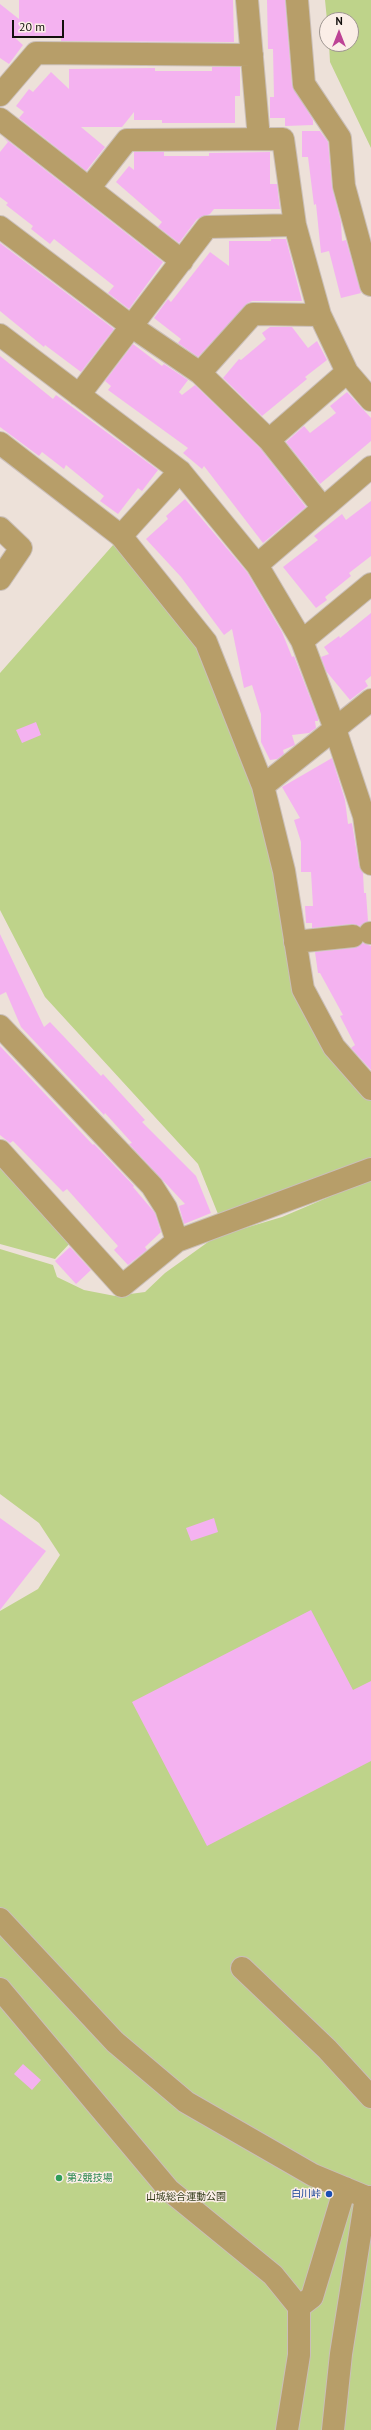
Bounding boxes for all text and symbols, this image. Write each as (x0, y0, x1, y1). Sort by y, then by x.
scale bar (14, 12, 66, 38)
north arrow (319, 12, 359, 52)
text: N (335, 14, 343, 28)
text: 20 m (19, 19, 45, 34)
place label: 第2競技場 (67, 2172, 112, 2184)
marker: 第2競技場 (54, 2173, 64, 2183)
place label: 白川峠 (291, 2188, 321, 2200)
marker: 白川峠 (324, 2189, 334, 2199)
park label: 山城総合運動公園 (146, 2191, 226, 2203)

